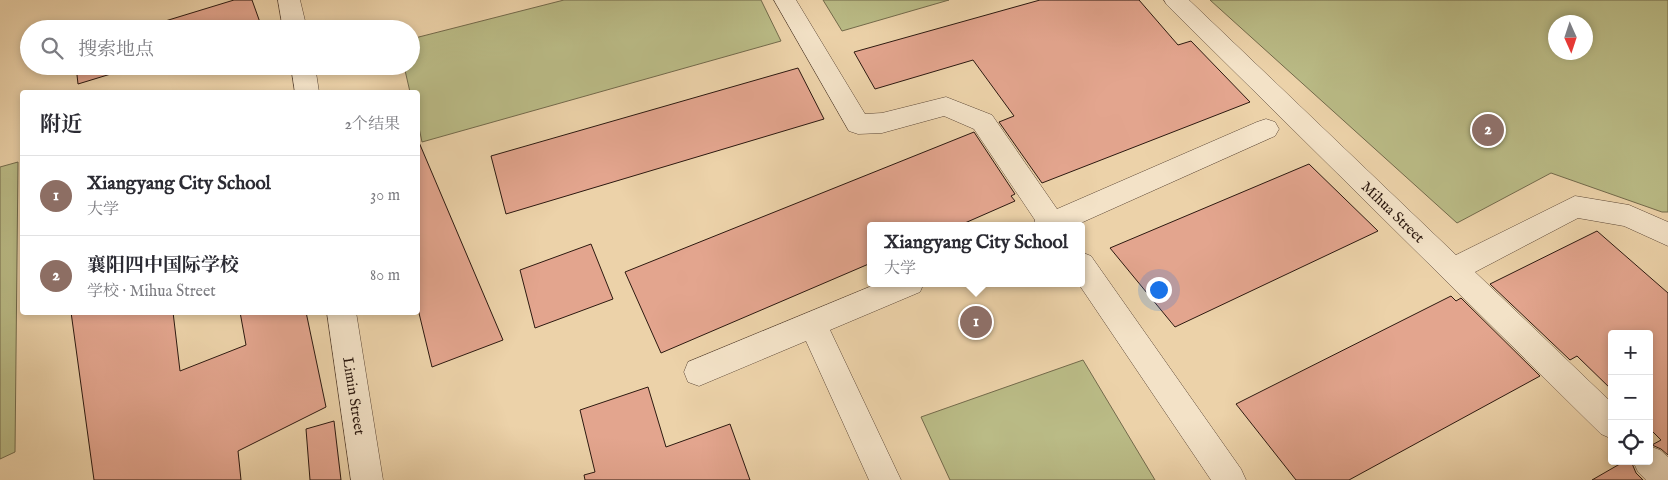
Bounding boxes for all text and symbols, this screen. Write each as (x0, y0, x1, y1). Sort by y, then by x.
north arrow (1548, 15, 1593, 60)
search box (20, 20, 420, 75)
icon: search (38, 34, 66, 62)
text: 搜索地点 (78, 38, 154, 62)
pin: 2 (1472, 111, 1504, 149)
text: 附近 (40, 112, 82, 139)
text: 2个结果 (344, 115, 400, 135)
text: Xiangyang City School (87, 172, 271, 196)
street label: Mihua Street (1357, 177, 1428, 247)
text: 1 (53, 186, 59, 206)
text: 30 m (370, 186, 400, 206)
text: 大学 (87, 200, 119, 220)
popup (867, 222, 1085, 287)
text: Xiangyang City School (884, 231, 1068, 255)
text: 襄阳四中国际学校 (87, 254, 239, 278)
text: 大学 (884, 259, 916, 279)
text: 2 (52, 266, 60, 286)
text: 80 m (370, 266, 400, 286)
your location (1146, 277, 1172, 303)
text: 学校 · Mihua Street (87, 282, 216, 302)
pin: 1 (960, 303, 992, 341)
map controls (1608, 330, 1653, 465)
button: + (1608, 330, 1653, 375)
street label: Limin Street (338, 356, 369, 436)
button: − (1608, 375, 1653, 420)
button: locate (1608, 420, 1653, 465)

